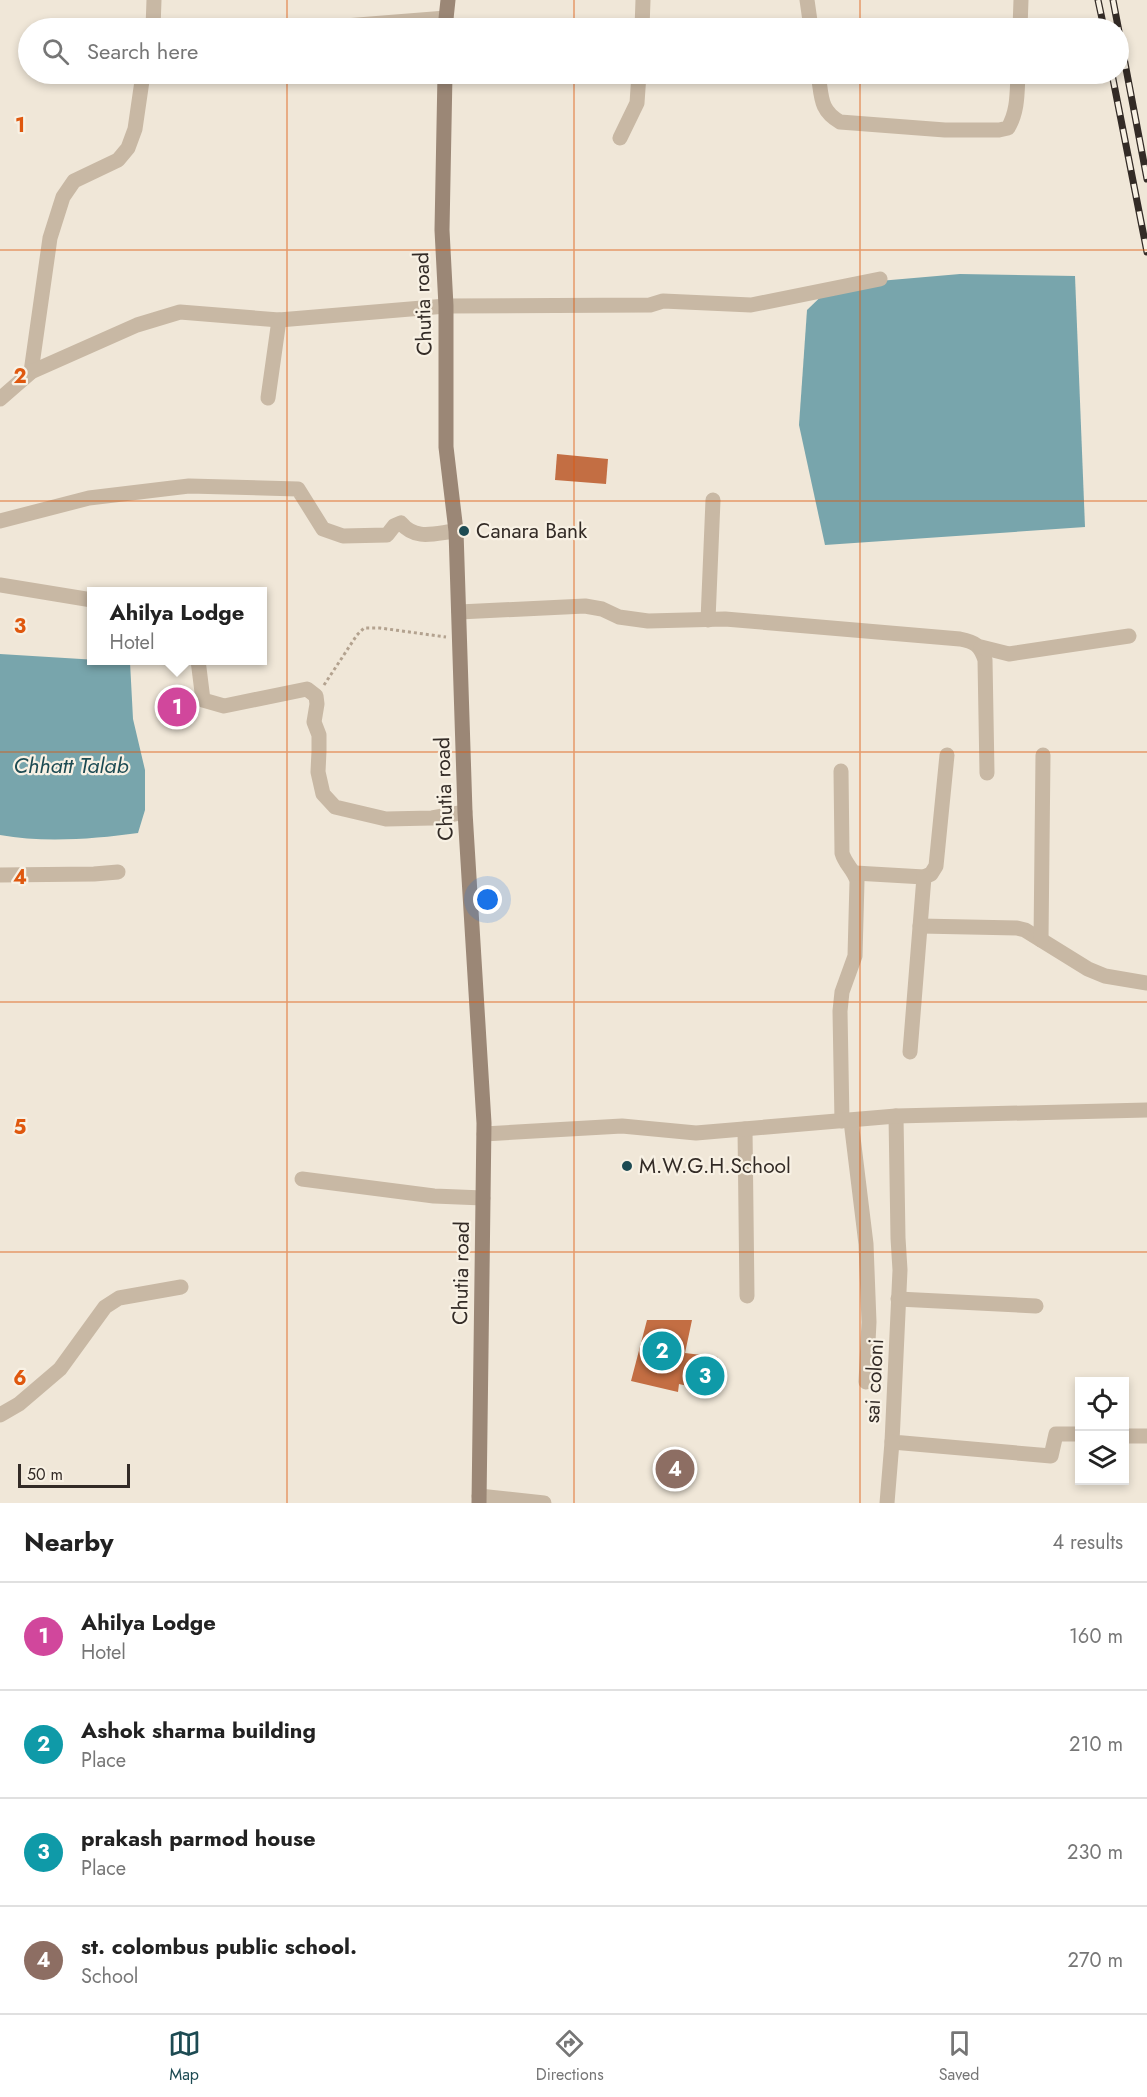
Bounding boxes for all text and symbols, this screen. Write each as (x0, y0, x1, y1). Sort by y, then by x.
search box (18, 18, 1129, 84)
icon: search (39, 35, 72, 68)
text: Search here (87, 35, 198, 67)
text: 1 (15, 111, 25, 140)
street label: Chutia road (406, 252, 440, 356)
text: 2 (13, 362, 27, 391)
place label: Canara Bank (476, 516, 588, 546)
marker: Canara Bank (457, 524, 471, 538)
popup (87, 587, 267, 665)
text: Ahilya Lodge (110, 596, 244, 628)
text: 3 (14, 612, 26, 641)
text: Hotel (110, 628, 155, 657)
pin: 1 (158, 684, 196, 730)
street label: Chutia road (427, 737, 461, 841)
water label: Chhatt Talab (13, 749, 129, 781)
text: 4 (13, 863, 27, 892)
your location (473, 885, 502, 914)
text: 5 (14, 1113, 27, 1142)
place label: M.W.G.H.School (639, 1151, 791, 1181)
marker: M.W.G.H.School (620, 1159, 634, 1173)
street label: Chutia road (445, 1221, 477, 1325)
pin: 2 (642, 1328, 682, 1374)
street label: sai coloni (857, 1338, 891, 1424)
pin: 3 (686, 1354, 724, 1398)
text: 6 (13, 1364, 27, 1393)
map controls (1075, 1377, 1129, 1485)
button: locate (1075, 1377, 1129, 1431)
button: layers (1075, 1431, 1129, 1485)
pin: 4 (656, 1446, 694, 1492)
scale bar (18, 1461, 130, 1488)
text: 50 m (27, 1463, 63, 1486)
text: Nearby (24, 1523, 113, 1561)
text: 4 results (1052, 1528, 1123, 1557)
text: Ahilya Lodge (81, 1606, 216, 1638)
text: 1 (38, 1622, 49, 1651)
text: 160 m (1069, 1622, 1123, 1651)
text: Hotel (81, 1638, 126, 1667)
text: Ashok sharma building (81, 1714, 316, 1746)
text: 2 (37, 1730, 50, 1759)
text: 210 m (1069, 1730, 1123, 1759)
text: Place (81, 1746, 126, 1775)
text: prakash parmod house (81, 1822, 316, 1854)
text: 3 (37, 1838, 50, 1867)
text: 230 m (1067, 1838, 1123, 1867)
text: Place (81, 1854, 126, 1883)
text: st. colombus public school. (81, 1930, 357, 1962)
text: 4 (37, 1946, 50, 1975)
text: 270 m (1068, 1946, 1123, 1975)
text: School (81, 1962, 138, 1991)
tab: Map (168, 2027, 201, 2086)
tab: Directions (536, 2027, 604, 2086)
tab: Saved (939, 2027, 979, 2086)

